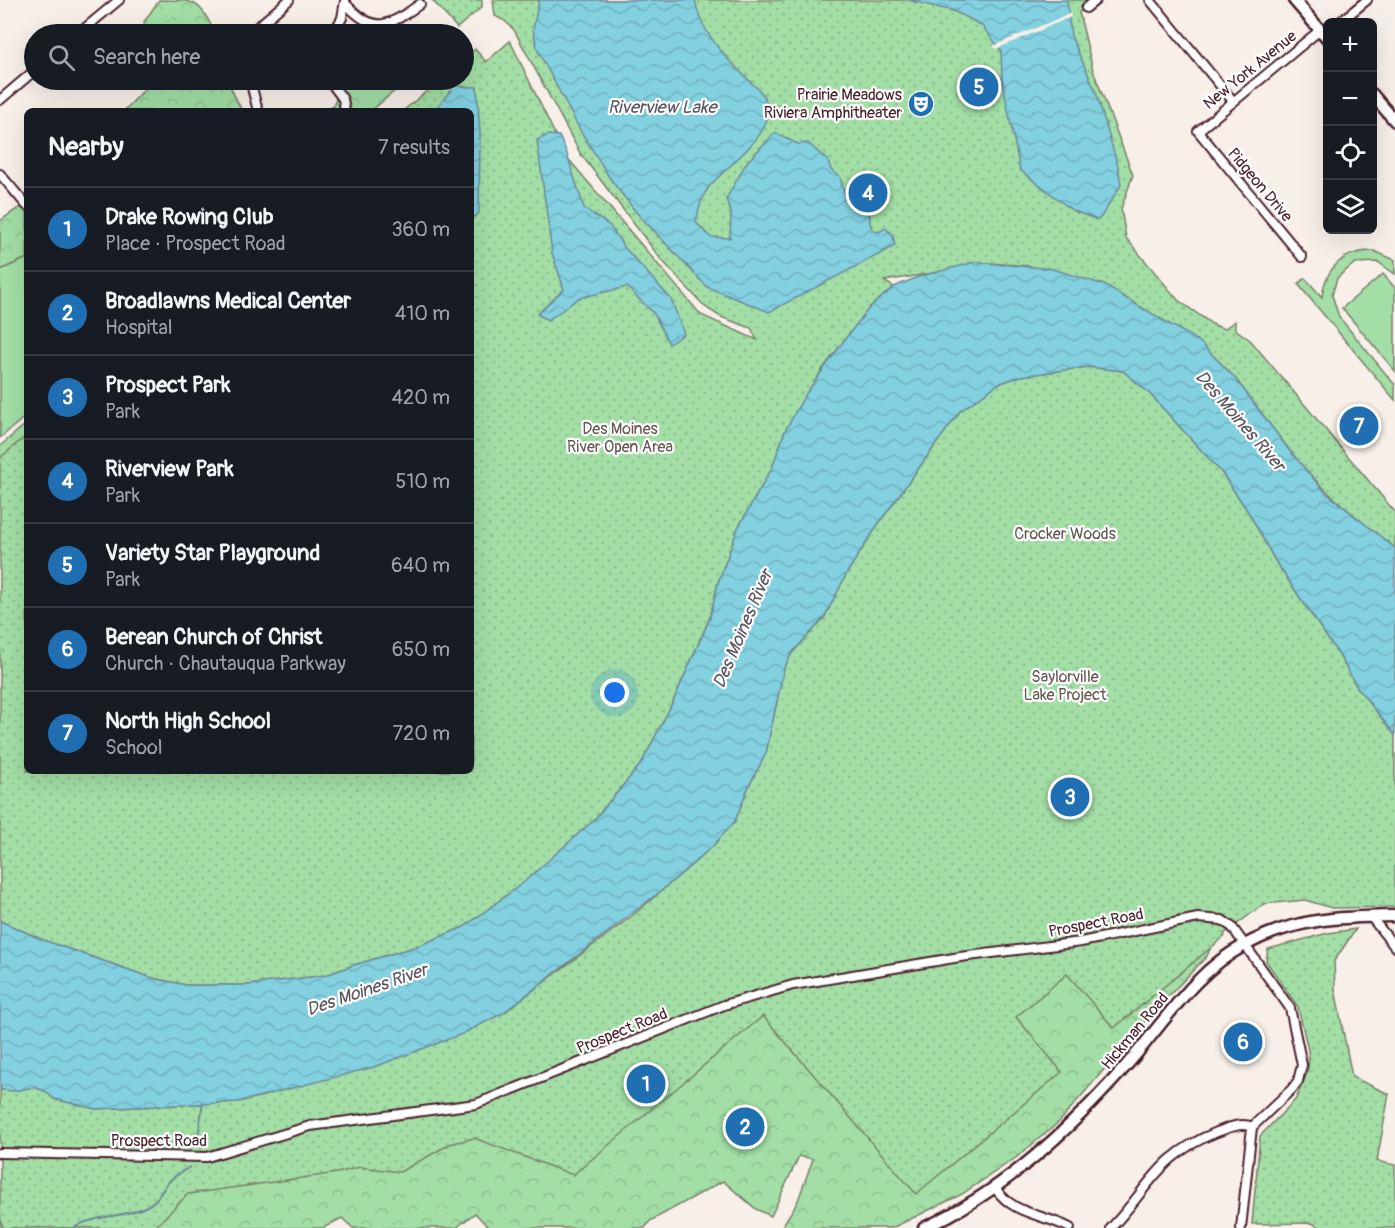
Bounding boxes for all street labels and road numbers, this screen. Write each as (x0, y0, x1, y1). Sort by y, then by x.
street label: New York Avenue (1199, 26, 1301, 114)
street label: Pidgeon Drive (1223, 144, 1297, 226)
street label: Prospect Road (1047, 904, 1145, 942)
street label: Hickman Road (1097, 988, 1173, 1074)
street label: Prospect Road (574, 1004, 670, 1058)
street label: Prospect Road (111, 1131, 207, 1151)

